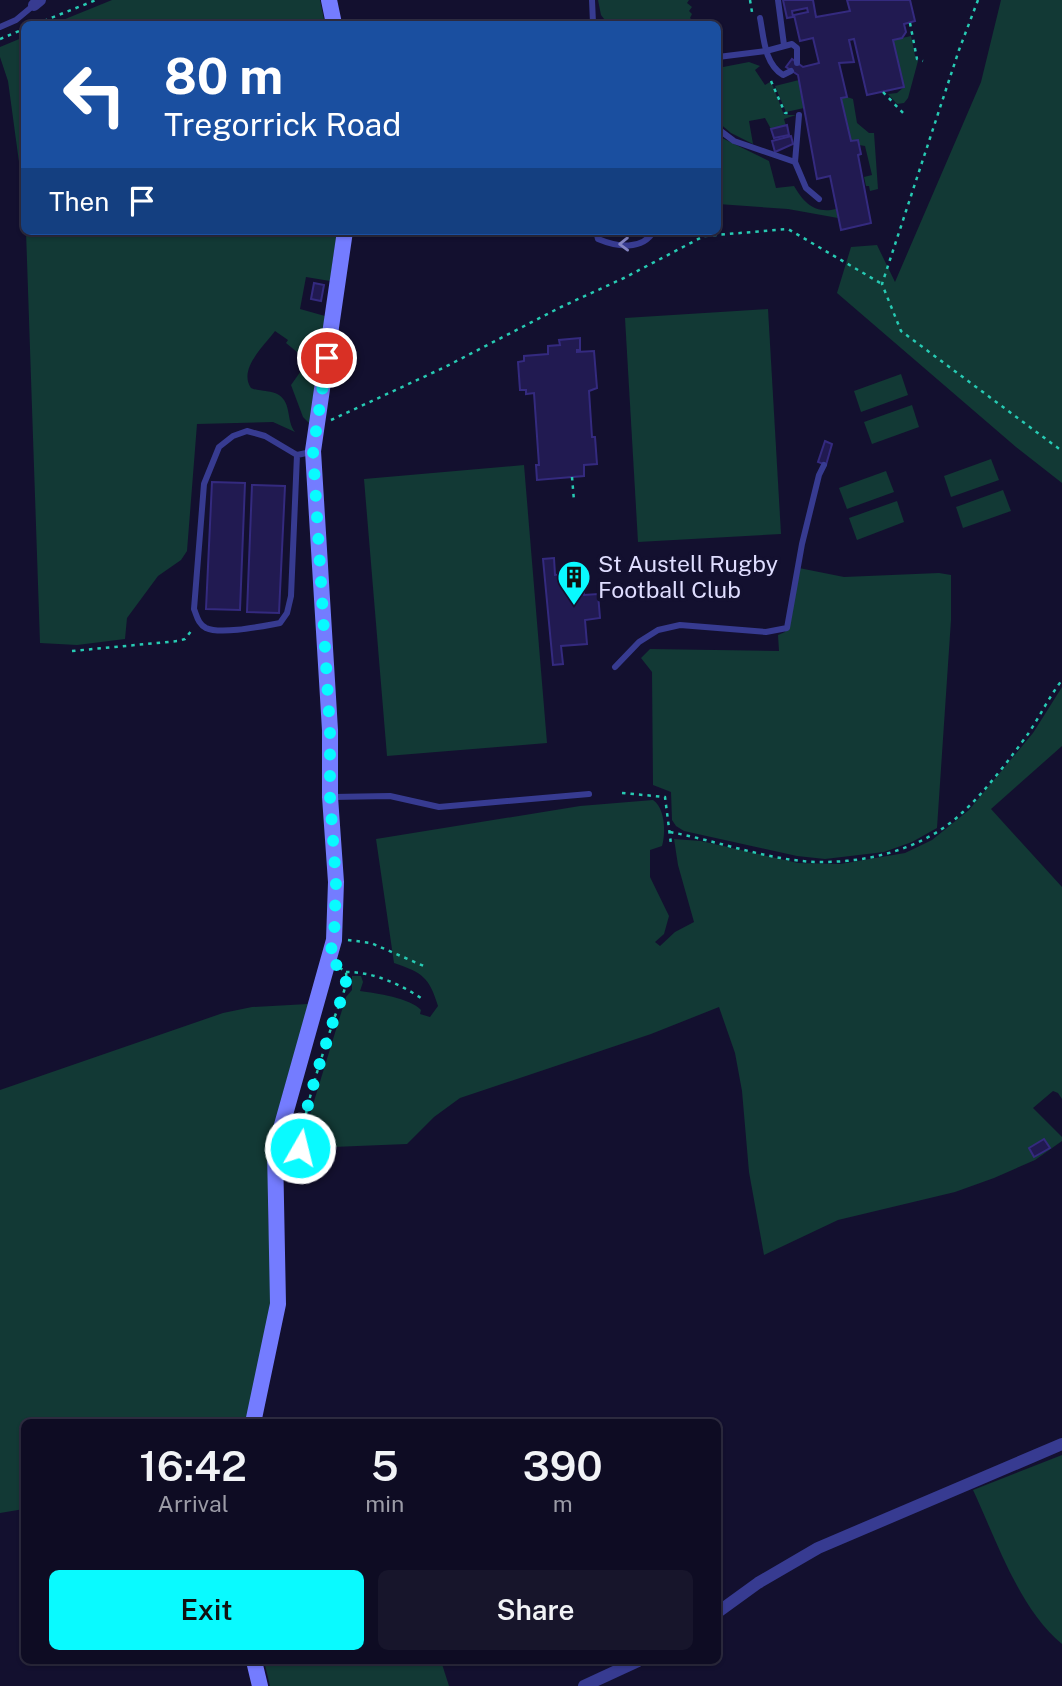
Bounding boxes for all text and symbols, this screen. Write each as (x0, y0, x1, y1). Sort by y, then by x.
text: 80 m (164, 47, 283, 105)
icon: left (49, 49, 140, 140)
text: Tregorrick Road (164, 106, 401, 143)
icon: arrive (123, 182, 161, 220)
text: Then (49, 186, 109, 217)
one-way arrow (618, 236, 629, 252)
pin (297, 328, 357, 388)
icon: arrive (308, 339, 346, 377)
place label: St Austell Rugby Football Club (598, 550, 778, 603)
building icon: St Austell Rugby Football Club (555, 558, 593, 607)
position arrow (263, 1111, 337, 1185)
text: 16:42 (139, 1441, 247, 1490)
text: 5 (371, 1441, 399, 1490)
text: 390 (522, 1441, 603, 1490)
text: Arrival (158, 1490, 229, 1517)
text: min (365, 1490, 404, 1517)
text: m (553, 1490, 573, 1517)
button: Exit (49, 1570, 364, 1650)
button: Share (378, 1570, 693, 1650)

